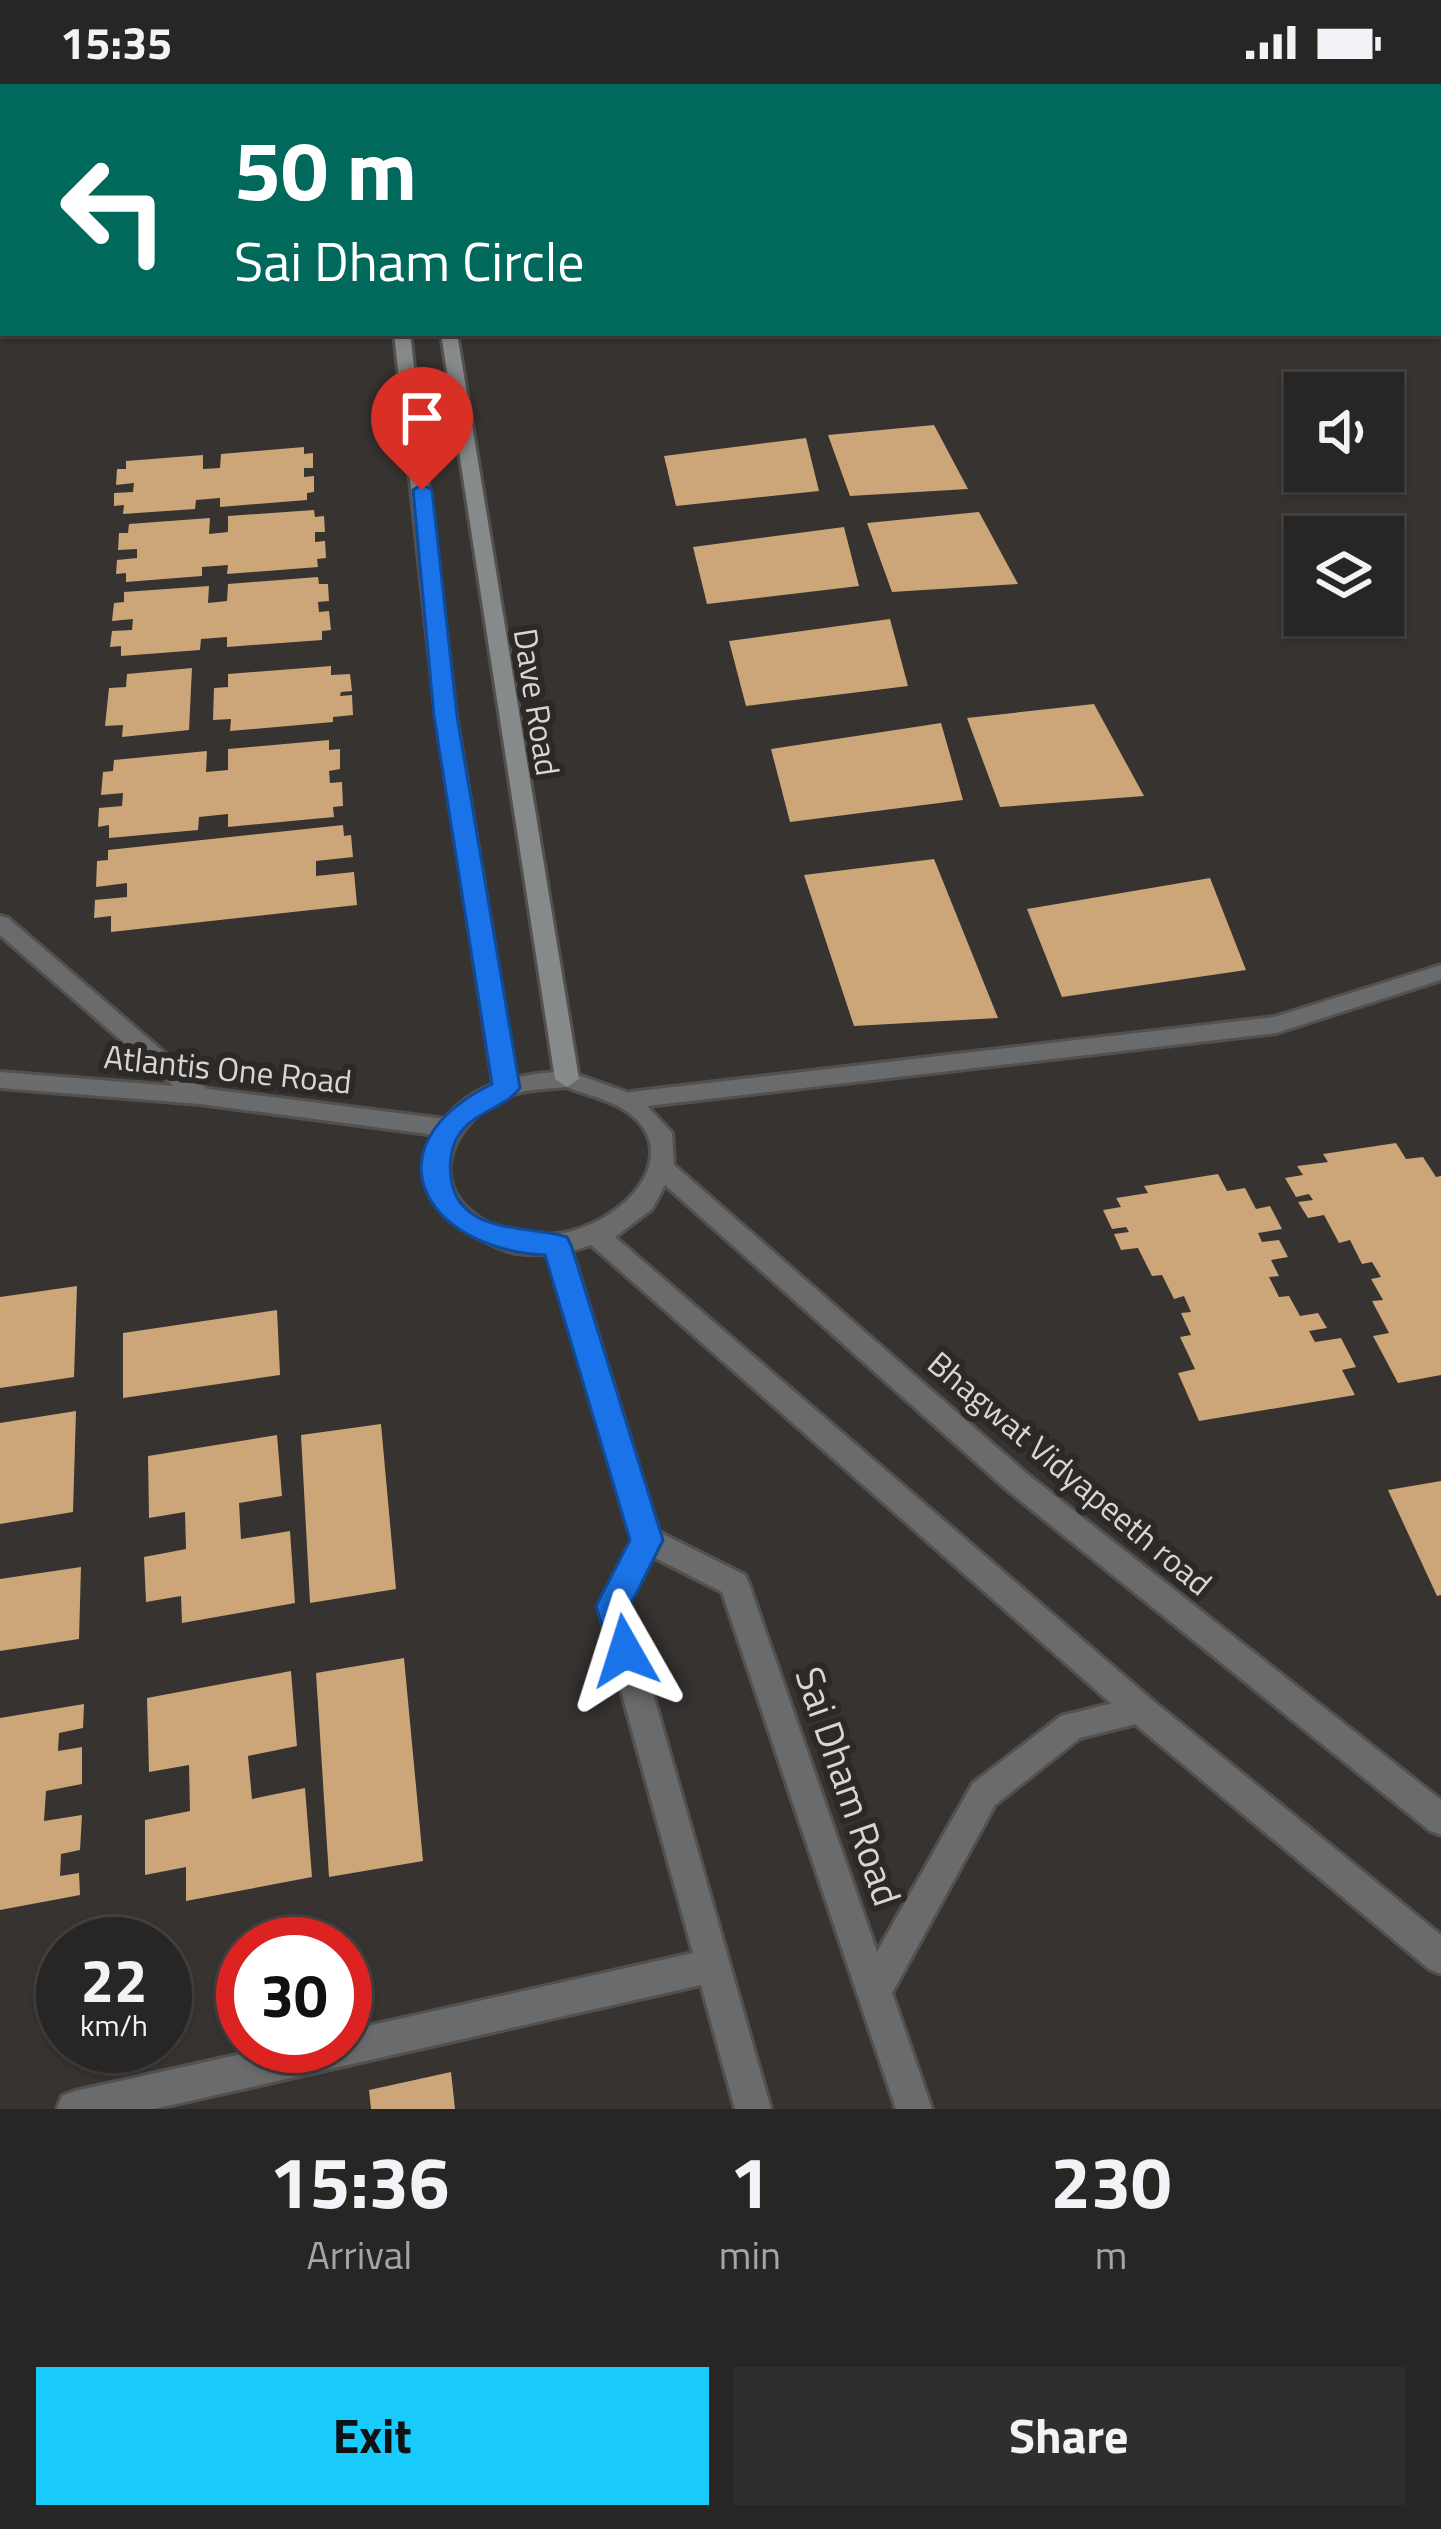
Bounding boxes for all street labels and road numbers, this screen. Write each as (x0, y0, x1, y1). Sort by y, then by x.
street label: Dave Road (501, 625, 573, 779)
street label: Atlantis One Road (102, 1031, 354, 1107)
street label: Bhagwat Vidyapeeth road (917, 1339, 1223, 1607)
street label: Sai Dham Road (781, 1659, 917, 1913)

